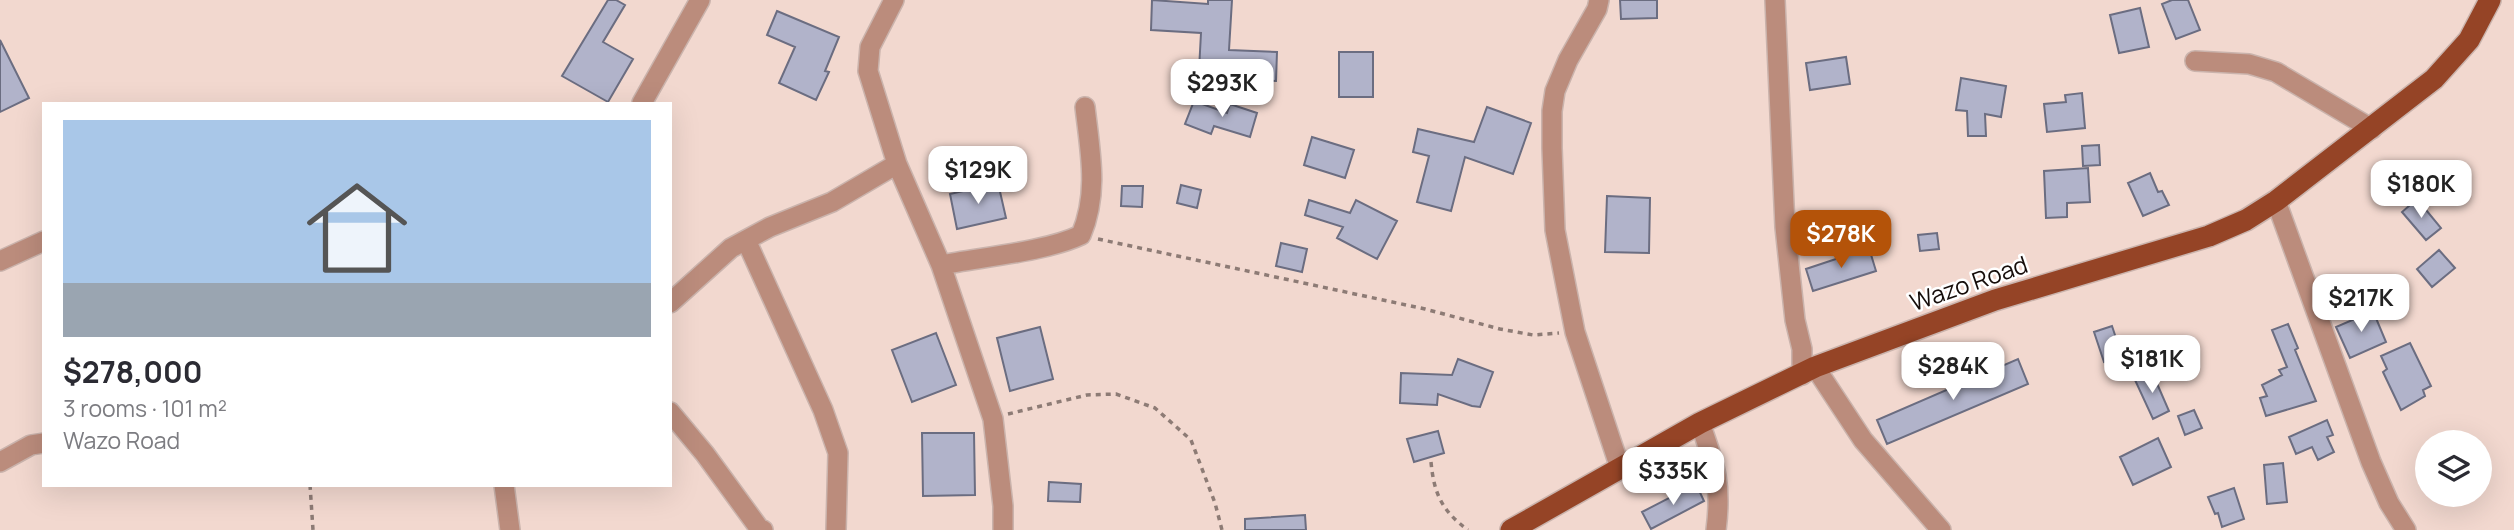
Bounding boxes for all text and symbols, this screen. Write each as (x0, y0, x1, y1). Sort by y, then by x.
pin: $293K (1173, 60, 1271, 119)
text: $293K (1187, 66, 1257, 98)
pin: $129K (929, 146, 1027, 206)
text: $129K (944, 153, 1012, 185)
pin: $180K (2372, 160, 2470, 220)
icon: home (294, 165, 420, 291)
text: $180K (2387, 167, 2455, 199)
pin: $278K (1792, 210, 1890, 270)
text: $278K (1806, 217, 1876, 249)
street label: Wazo Road (1905, 247, 2032, 318)
pin: $217K (2312, 274, 2410, 334)
text: $217K (2328, 281, 2394, 313)
pin: $181K (2103, 336, 2201, 395)
pin: $284K (1904, 342, 2002, 402)
text: $181K (2120, 342, 2184, 374)
text: $284K (1917, 349, 1989, 381)
text: $278,000 (63, 351, 202, 392)
text: 3 rooms · 101 m² (63, 392, 227, 424)
text: Wazo Road (63, 424, 180, 456)
map controls (2415, 430, 2492, 507)
button: layers (2415, 430, 2492, 507)
pin: $335K (1624, 448, 1722, 507)
text: $335K (1638, 454, 1708, 486)

